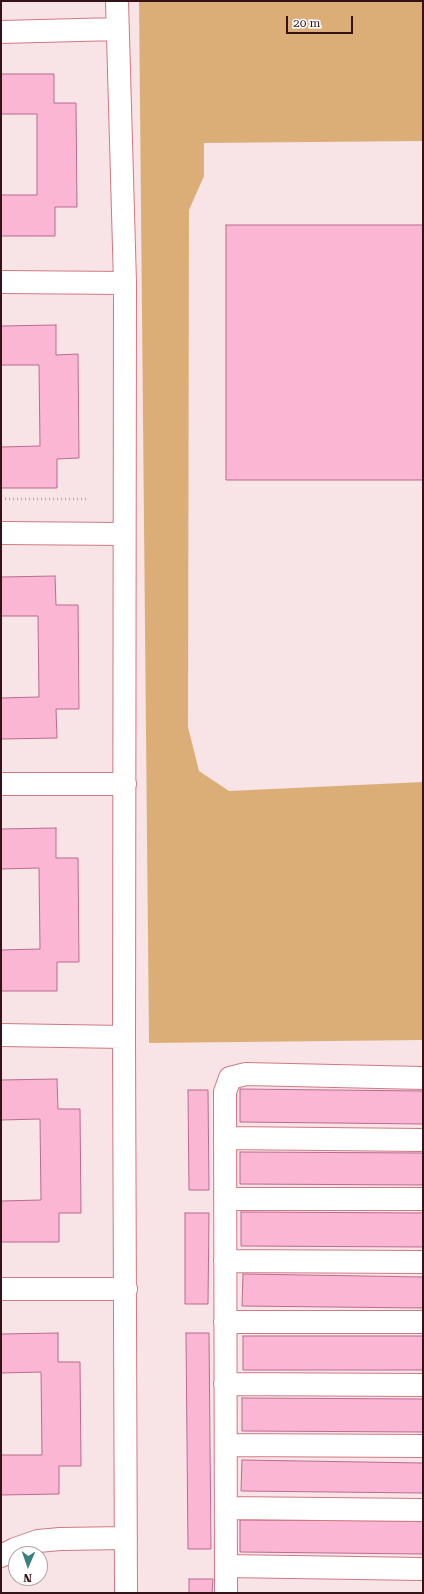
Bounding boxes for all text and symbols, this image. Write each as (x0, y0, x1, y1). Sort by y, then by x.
scale bar (288, 8, 355, 34)
text: 20 m (293, 16, 320, 30)
north arrow (8, 1546, 48, 1586)
text: N (23, 1571, 32, 1584)

